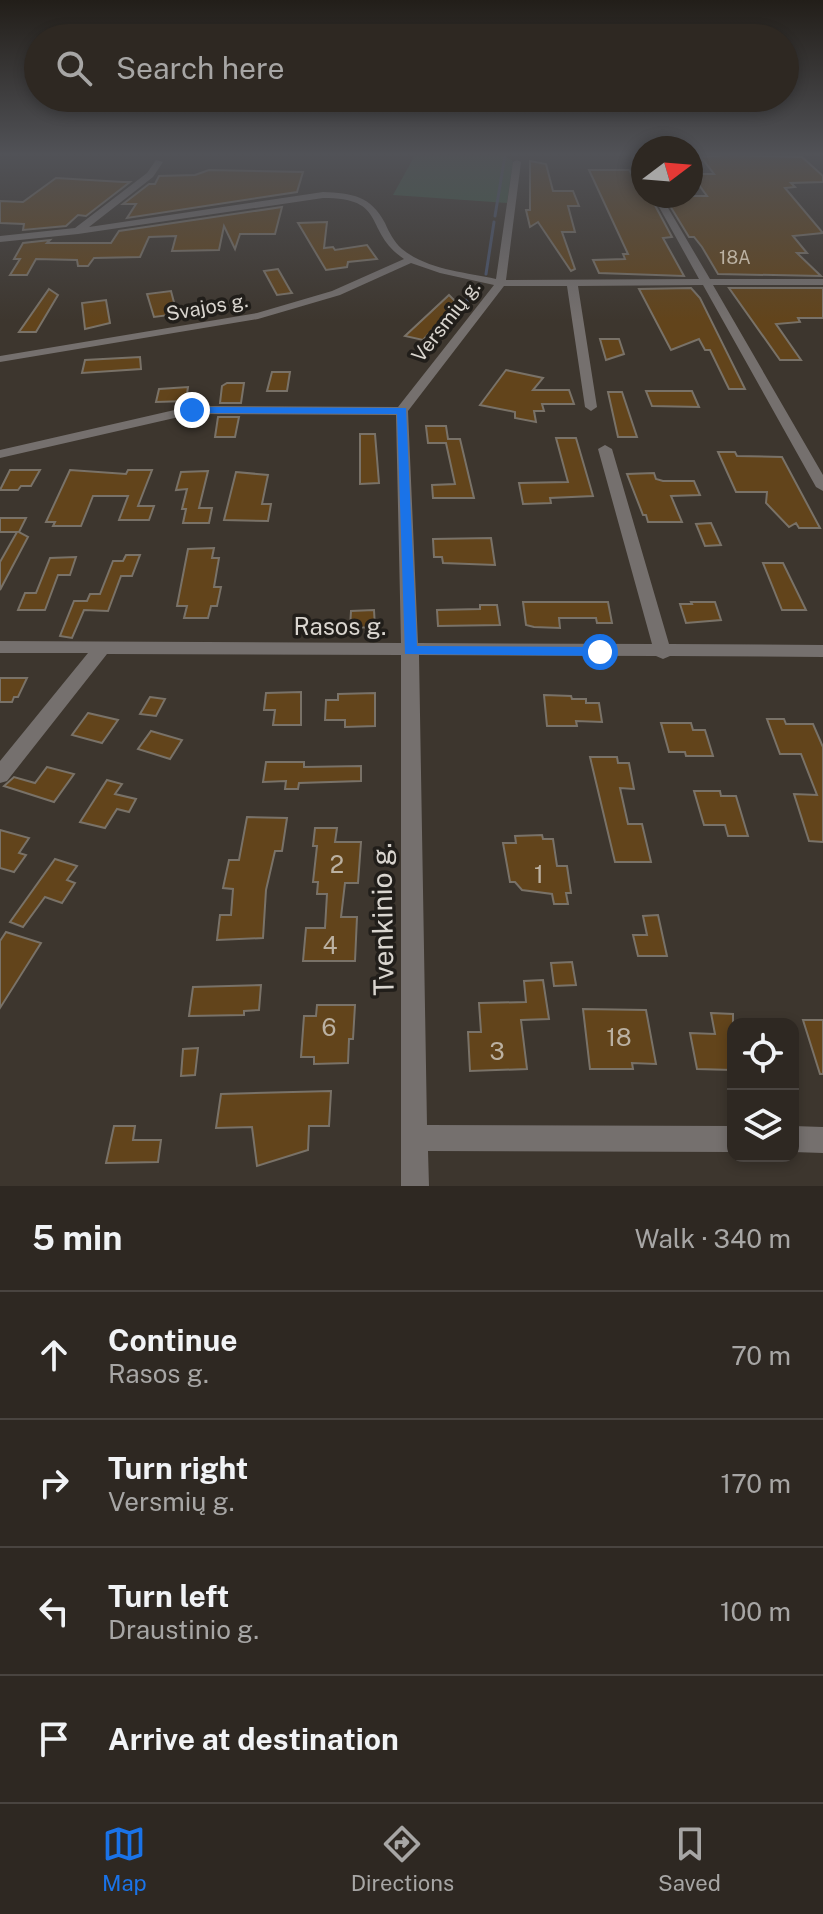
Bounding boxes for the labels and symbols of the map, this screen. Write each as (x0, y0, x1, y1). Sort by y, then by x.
north arrow (631, 136, 703, 208)
house number: 18A (719, 247, 751, 268)
street label: Versmių g. (407, 275, 485, 367)
street label: Svajos g. (164, 288, 250, 326)
route end (174, 392, 210, 428)
street label: Rasos g. (293, 612, 387, 640)
route start (582, 634, 618, 670)
street label: Tvenkinio g. (364, 842, 400, 996)
house number: 2 (330, 850, 344, 878)
house number: 1 (534, 860, 544, 888)
house number: 4 (322, 931, 338, 959)
house number: 6 (322, 1013, 336, 1041)
house number: 18 (606, 1023, 632, 1051)
house number: 3 (489, 1037, 505, 1065)

